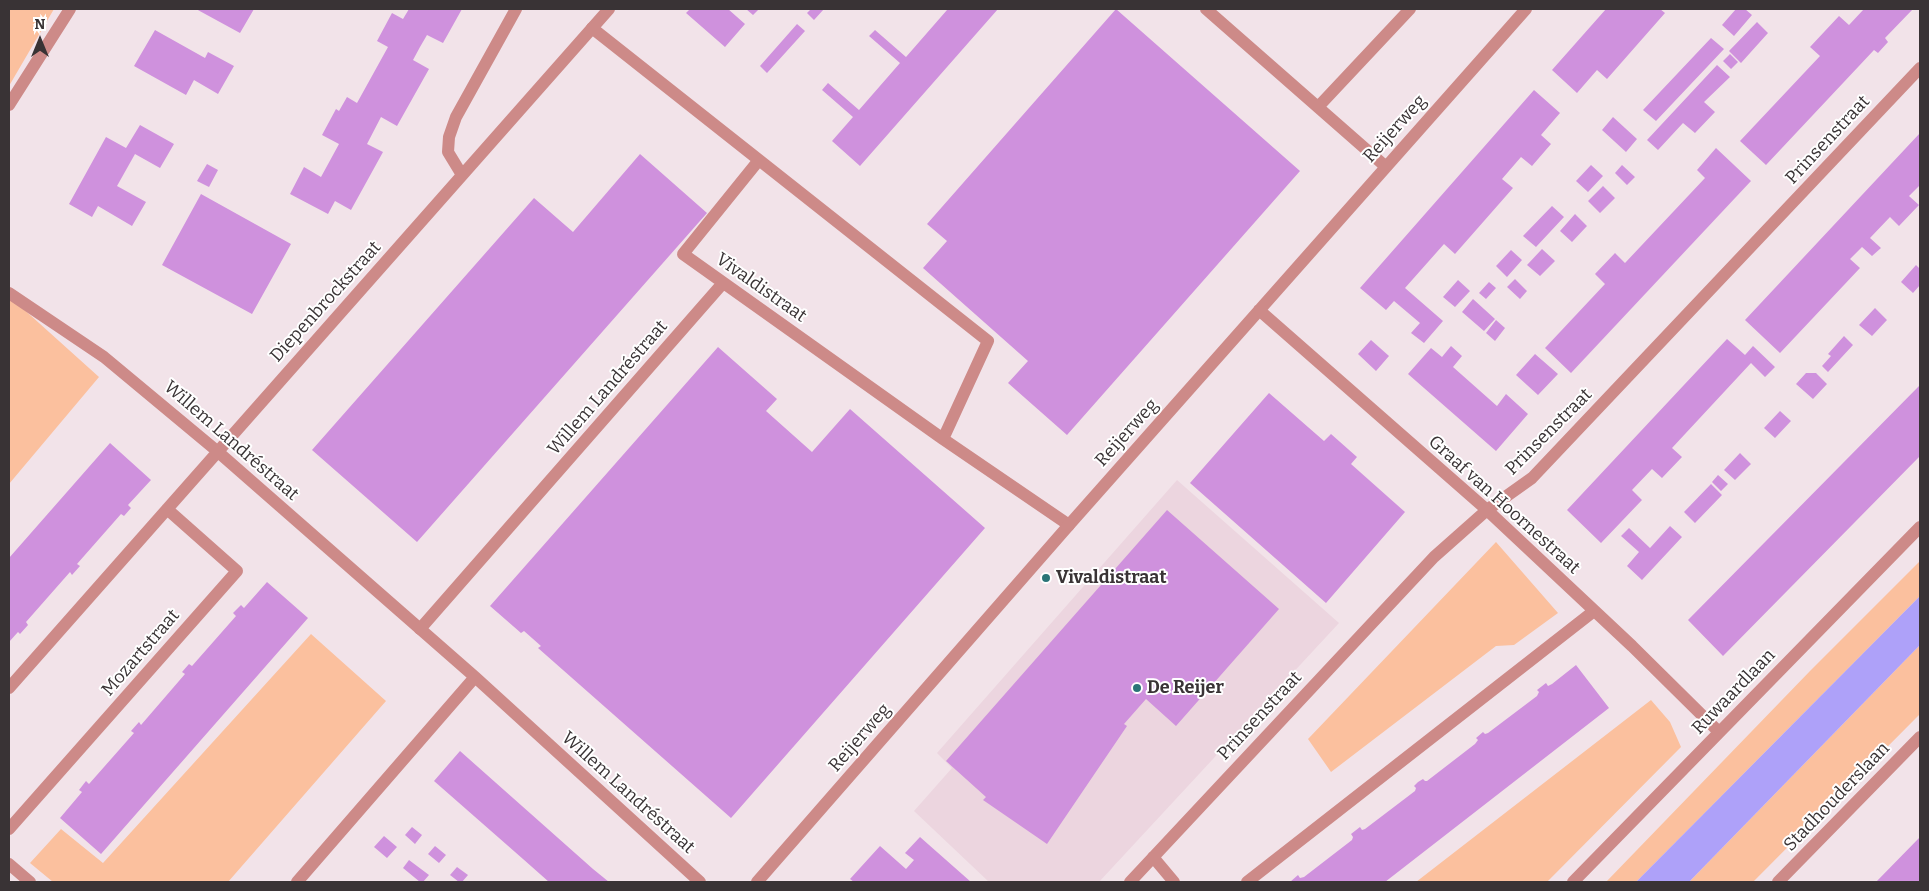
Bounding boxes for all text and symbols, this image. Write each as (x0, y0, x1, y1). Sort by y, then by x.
north arrow (15, 15, 65, 65)
text: N (35, 16, 45, 33)
street label: Reijerweg (1359, 91, 1431, 167)
street label: Prinsenstraat (1781, 91, 1875, 189)
street label: Diepenbrockstraat (266, 237, 386, 367)
street label: Vivaldistraat (712, 249, 810, 327)
street label: Willem Landréstraat (544, 316, 672, 460)
street label: Willem Landréstraat (159, 377, 303, 505)
street label: Prinsenstraat (1501, 384, 1597, 480)
street label: Reijerweg (1091, 395, 1163, 471)
street label: Graaf van Hoornestraat (1424, 431, 1584, 579)
place label: Vivaldistraat (1056, 567, 1167, 589)
marker: Vivaldistraat (1040, 572, 1052, 584)
street label: Mozartstraat (98, 605, 184, 701)
street label: Ruwaardlaan (1688, 645, 1780, 739)
street label: Prinsenstraat (1213, 667, 1307, 765)
place label: De Reijer (1147, 677, 1224, 699)
marker: De Reijer (1131, 682, 1143, 694)
street label: Reijerweg (824, 699, 896, 777)
street label: Willem Landréstraat (557, 728, 699, 858)
street label: Stadhouderslaan (1780, 738, 1894, 856)

